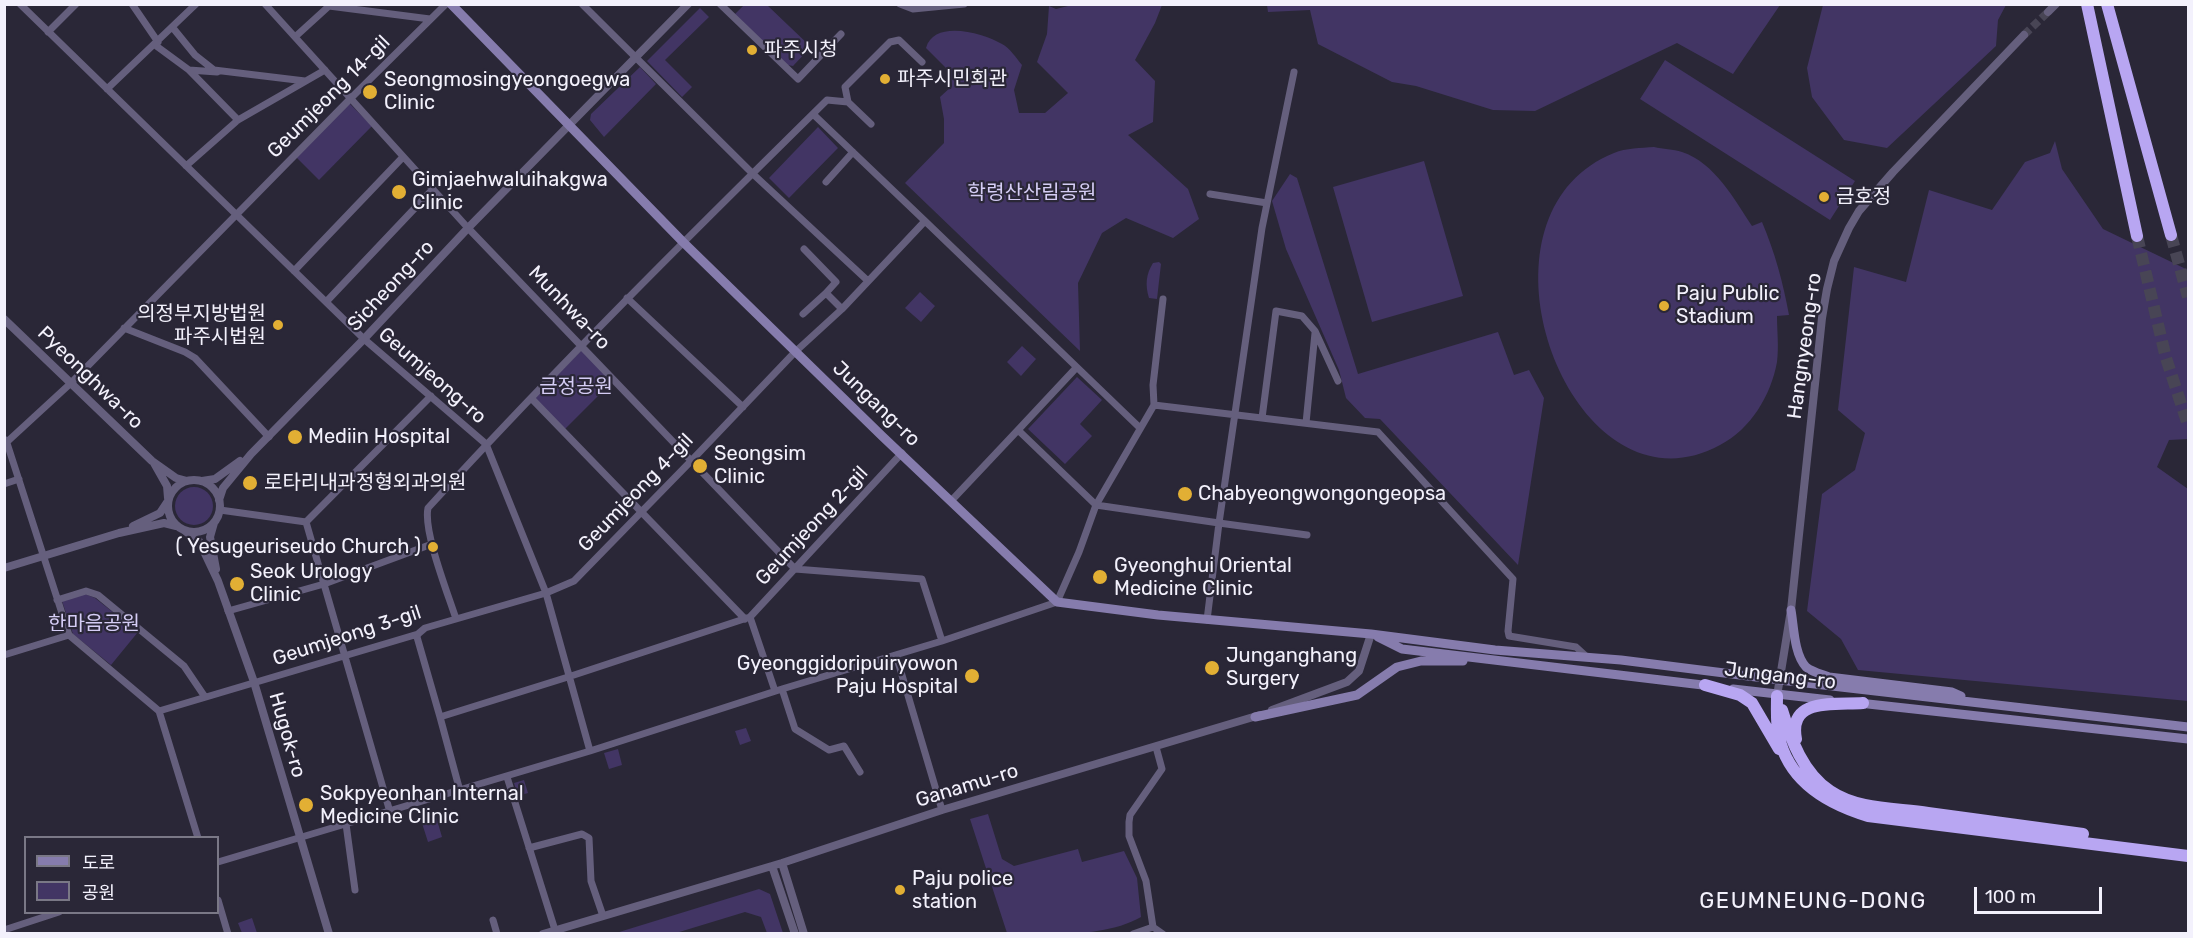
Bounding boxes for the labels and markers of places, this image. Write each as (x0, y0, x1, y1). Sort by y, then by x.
place label: 파주시청 (764, 38, 838, 62)
marker: 파주시청 (745, 43, 759, 57)
place label: 파주시민회관 (897, 67, 1007, 91)
place label: Seongmosingyeongoegwa Clinic (384, 68, 630, 115)
marker: 파주시민회관 (878, 72, 892, 86)
marker: Seongmosingyeongoegwa Clinic (361, 83, 379, 101)
place label: Gimjaehwaluihakgwa Clinic (412, 168, 608, 215)
marker: Gimjaehwaluihakgwa Clinic (390, 183, 408, 201)
place label: 금호정 (1836, 185, 1891, 209)
marker: 금호정 (1817, 190, 1831, 204)
place label: Paju Public Stadium (1676, 282, 1779, 329)
marker: Paju Public Stadium (1657, 299, 1671, 313)
place label: 의정부지방법원 파주시법원 (137, 302, 266, 349)
marker: 의정부지방법원 파주시법원 (271, 318, 285, 332)
place label: Mediin Hospital (308, 425, 450, 449)
marker: Mediin Hospital (286, 428, 304, 446)
place label: Seongsim Clinic (714, 442, 806, 489)
marker: Seongsim Clinic (691, 457, 709, 475)
place label: 로타리내과정형외과의원 (264, 471, 466, 495)
marker: 로타리내과정형외과의원 (241, 474, 259, 492)
place label: Chabyeongwongongeopsa (1198, 482, 1446, 506)
marker: Chabyeongwongongeopsa (1176, 485, 1194, 503)
place label: ( Yesugeuriseudo Church ) (175, 535, 421, 559)
marker: ( Yesugeuriseudo Church ) (426, 540, 440, 554)
place label: Gyeonghui Oriental Medicine Clinic (1114, 554, 1292, 601)
place label: Seok Urology Clinic (250, 560, 373, 607)
marker: Gyeonghui Oriental Medicine Clinic (1091, 568, 1109, 586)
marker: Seok Urology Clinic (228, 575, 246, 593)
place label: Junganghang Surgery (1226, 644, 1357, 691)
place label: Gyeonggidoripuiryowon Paju Hospital (737, 652, 958, 699)
marker: Junganghang Surgery (1203, 659, 1221, 677)
marker: Gyeonggidoripuiryowon Paju Hospital (963, 667, 981, 685)
place label: Sokpyeonhan Internal Medicine Clinic (320, 782, 524, 829)
marker: Sokpyeonhan Internal Medicine Clinic (297, 796, 315, 814)
place label: Paju police station (912, 867, 1013, 914)
marker: Paju police station (893, 883, 907, 897)

